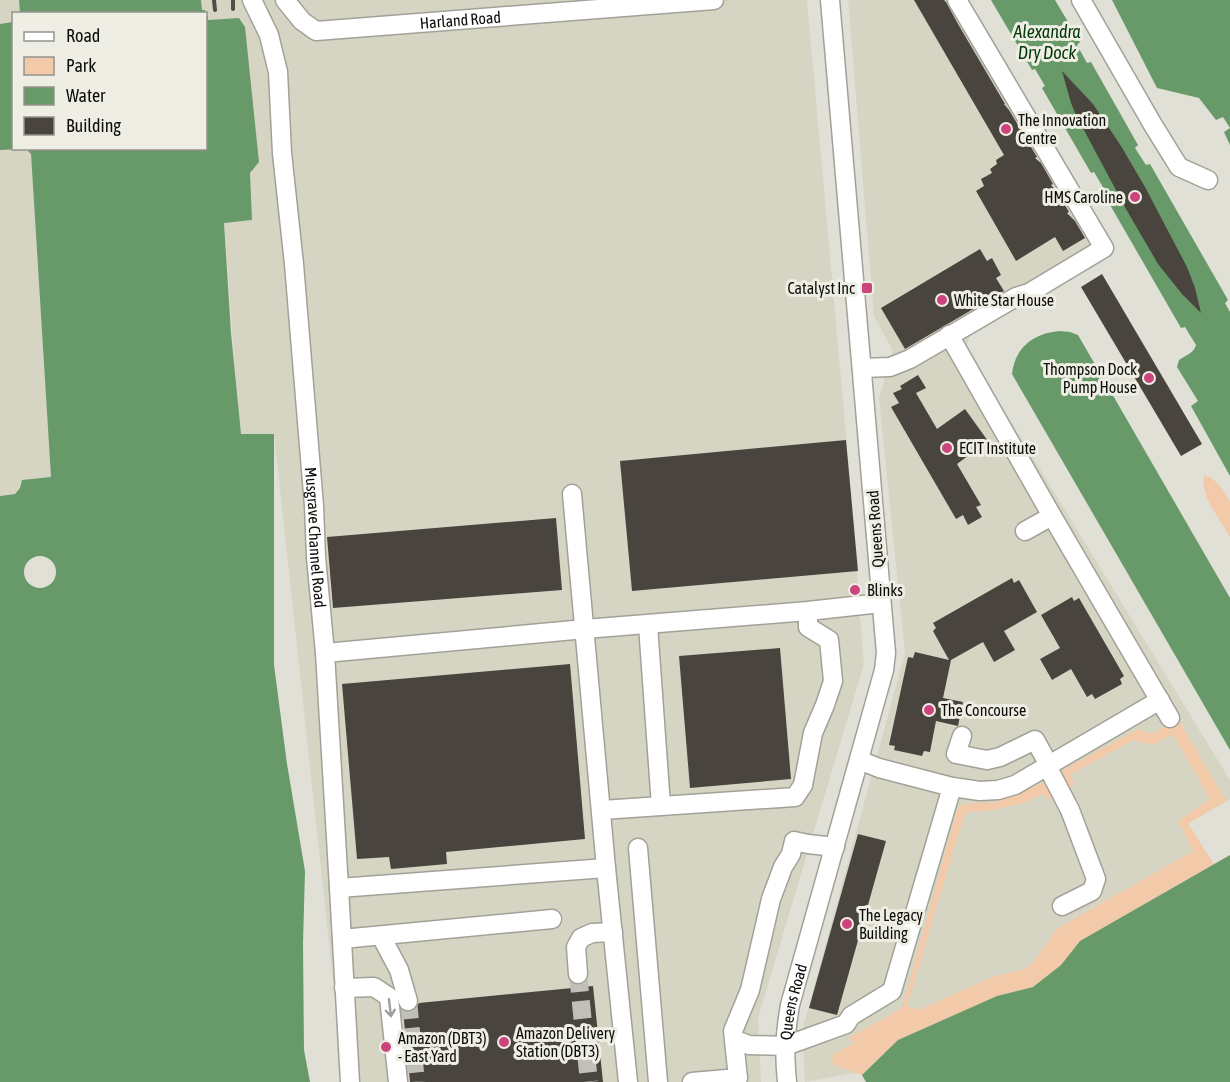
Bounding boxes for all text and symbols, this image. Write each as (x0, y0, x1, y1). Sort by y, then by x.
street label: Harland Road (419, 8, 502, 32)
legend (12, 12, 207, 150)
water label: Alexandra Dry Dock (1012, 21, 1081, 63)
text: Road (66, 25, 100, 46)
text: Park (66, 55, 96, 76)
text: Water (66, 85, 106, 106)
place label: The Innovation Centre (1018, 111, 1106, 147)
text: Building (66, 115, 121, 136)
marker: The Innovation Centre (999, 122, 1013, 136)
place label: HMS Caroline (1044, 188, 1123, 206)
marker: HMS Caroline (1128, 190, 1142, 204)
place label: Catalyst Inc (787, 279, 855, 298)
marker: Catalyst Inc (860, 281, 874, 295)
place label: White Star House (954, 291, 1054, 309)
marker: White Star House (935, 293, 949, 307)
place label: Thompson Dock Pump House (1043, 360, 1137, 397)
marker: Thompson Dock Pump House (1142, 371, 1156, 385)
place label: ECIT Institute (959, 439, 1036, 457)
marker: ECIT Institute (940, 441, 954, 455)
street label: Musgrave Channel Road (302, 466, 330, 609)
street label: Queens Road (863, 490, 887, 568)
place label: Blinks (867, 581, 903, 599)
marker: Blinks (848, 583, 862, 597)
place label: The Concourse (941, 701, 1026, 719)
marker: The Concourse (922, 703, 936, 717)
place label: The Legacy Building (859, 906, 923, 943)
marker: The Legacy Building (840, 917, 854, 931)
street label: Queens Road (777, 962, 810, 1041)
one-way arrow (385, 997, 396, 1017)
place label: Amazon Delivery Station (DBT3) (516, 1024, 615, 1061)
place label: Amazon (DBT3) - East Yard (398, 1029, 487, 1065)
marker: Amazon Delivery Station (DBT3) (497, 1035, 511, 1049)
marker: Amazon (DBT3) - East Yard (379, 1040, 393, 1054)

